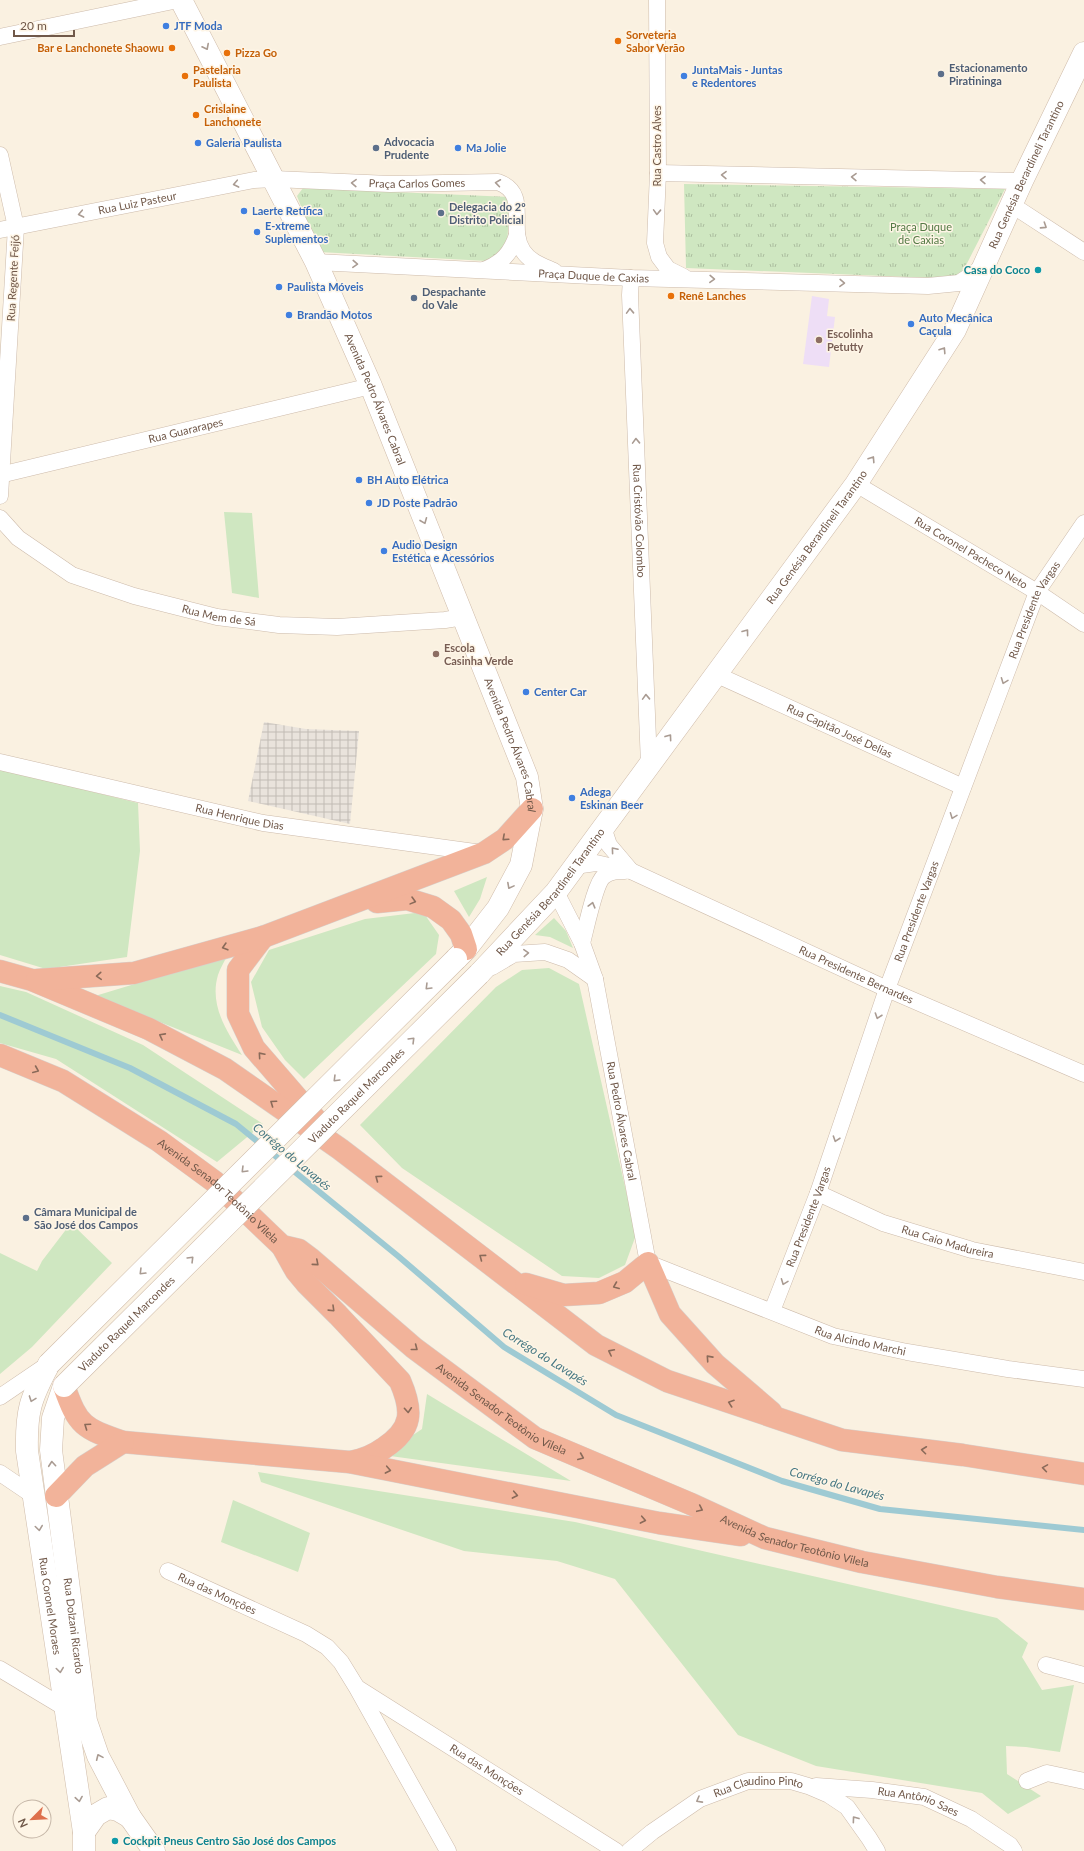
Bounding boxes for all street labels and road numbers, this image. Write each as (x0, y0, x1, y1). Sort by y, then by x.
street label: Rua Genésia Berardineli Tarantino (985, 98, 1066, 251)
street label: Rua Castro Alves (650, 105, 663, 187)
street label: Praça Carlos Gomes (368, 176, 466, 190)
street label: Rua Luiz Pasteur (97, 188, 178, 217)
street label: Rua Regente Feijó (4, 234, 21, 322)
street label: Praça Duque de Caxias (538, 266, 649, 284)
street label: Avenida Pedro Álvares Cabral (342, 331, 409, 467)
street label: Rua Guararapes (147, 415, 224, 445)
street label: Rua Cristóvão Colombo (631, 464, 648, 578)
street label: Rua Genésia Berardineli Tarantino (763, 467, 869, 606)
street label: Rua Coronel Pacheco Neto (912, 513, 1030, 591)
street label: Rua Presidente Vargas (1005, 558, 1062, 660)
street label: Rua Mem de Sá (181, 601, 257, 628)
street label: Avenida Pedro Álvares Cabral (482, 676, 539, 813)
street label: Rua Capitão José Delias (785, 701, 895, 760)
street label: Rua Henrique Dias (194, 801, 285, 832)
street label: Rua Genésia Berardineli Tarantino (493, 825, 607, 958)
street label: Rua Presidente Vargas (891, 859, 941, 963)
street label: Rua Presidente Bernardes (797, 942, 916, 1006)
street label: Viaduto Raquel Marcondes (305, 1045, 407, 1146)
street label: Rua Pedro Álvares Cabral (604, 1060, 640, 1182)
street label: Avenida Senador Teotônio Vilela (156, 1135, 282, 1246)
street label: Rua Presidente Vargas (783, 1164, 833, 1269)
street label: Rua Caio Madureira (900, 1222, 995, 1260)
street label: Viaduto Raquel Marcondes (75, 1273, 177, 1374)
street label: Rua Alcindo Marchi (813, 1323, 908, 1358)
street label: Avenida Senador Teotônio Vilela (434, 1360, 569, 1457)
street label: Avenida Senador Teotônio Vilela (719, 1512, 870, 1569)
street label: Rua Coronel Moraes (37, 1556, 64, 1656)
street label: Rua das Monções (176, 1569, 259, 1617)
street label: Rua Dolzani Ricardo (62, 1577, 87, 1674)
street label: Rua das Monções (448, 1741, 527, 1797)
street label: Rua Claudino Pinto (711, 1774, 805, 1799)
street label: Rua Antônio Saes (877, 1784, 961, 1818)

